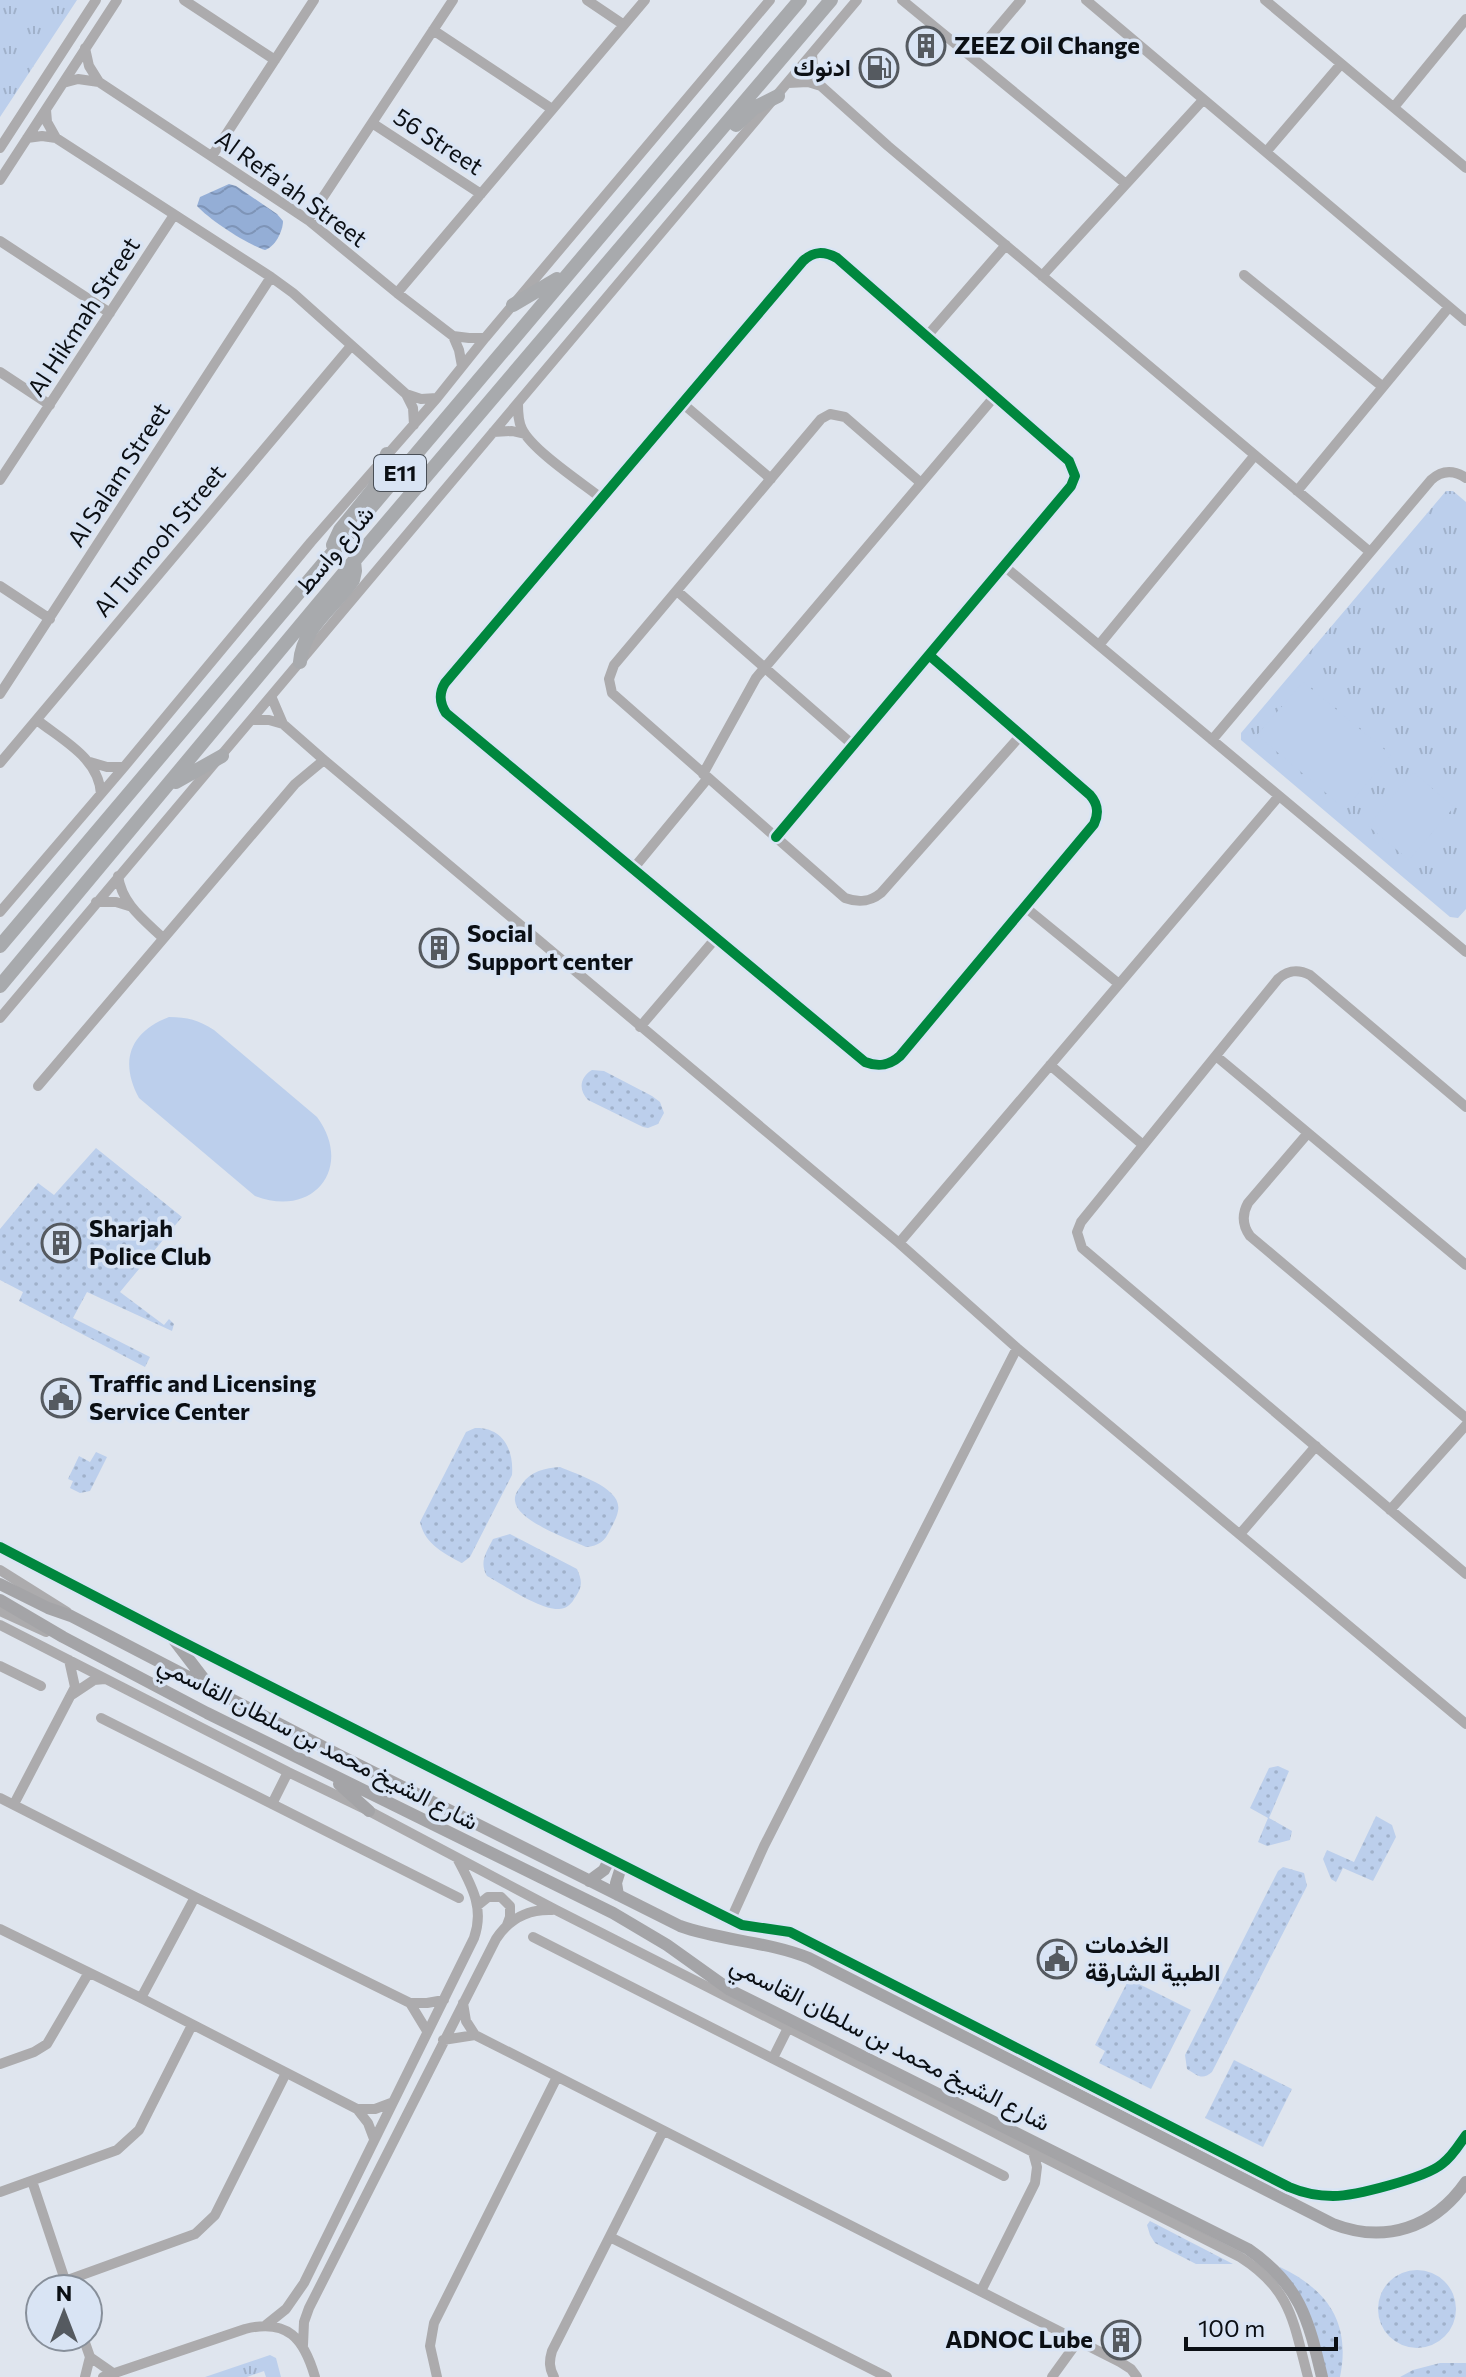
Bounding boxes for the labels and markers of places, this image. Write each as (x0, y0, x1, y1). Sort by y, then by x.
building icon: ZEEZ Oil Change (905, 25, 947, 67)
place label: ZEEZ Oil Change (954, 30, 1140, 59)
fuel station icon: ادنوك (858, 47, 900, 89)
place label: ادنوك (793, 52, 851, 83)
place label: Social Support center (467, 918, 633, 975)
building icon: Social Support center (418, 927, 460, 969)
place label: Sharjah Police Club (89, 1213, 212, 1270)
building icon: Sharjah Police Club (40, 1222, 82, 1264)
place label: Traffic and Licensing Service Center (89, 1368, 316, 1425)
public building icon: Traffic and Licensing Service Center (40, 1377, 82, 1419)
place label: الخدمات الطبية الشارقة (1085, 1929, 1220, 1988)
public building icon: الخدمات الطبية الشارقة (1036, 1938, 1078, 1980)
building icon: ADNOC Lube (1100, 2319, 1142, 2361)
place label: ADNOC Lube (945, 2324, 1093, 2353)

